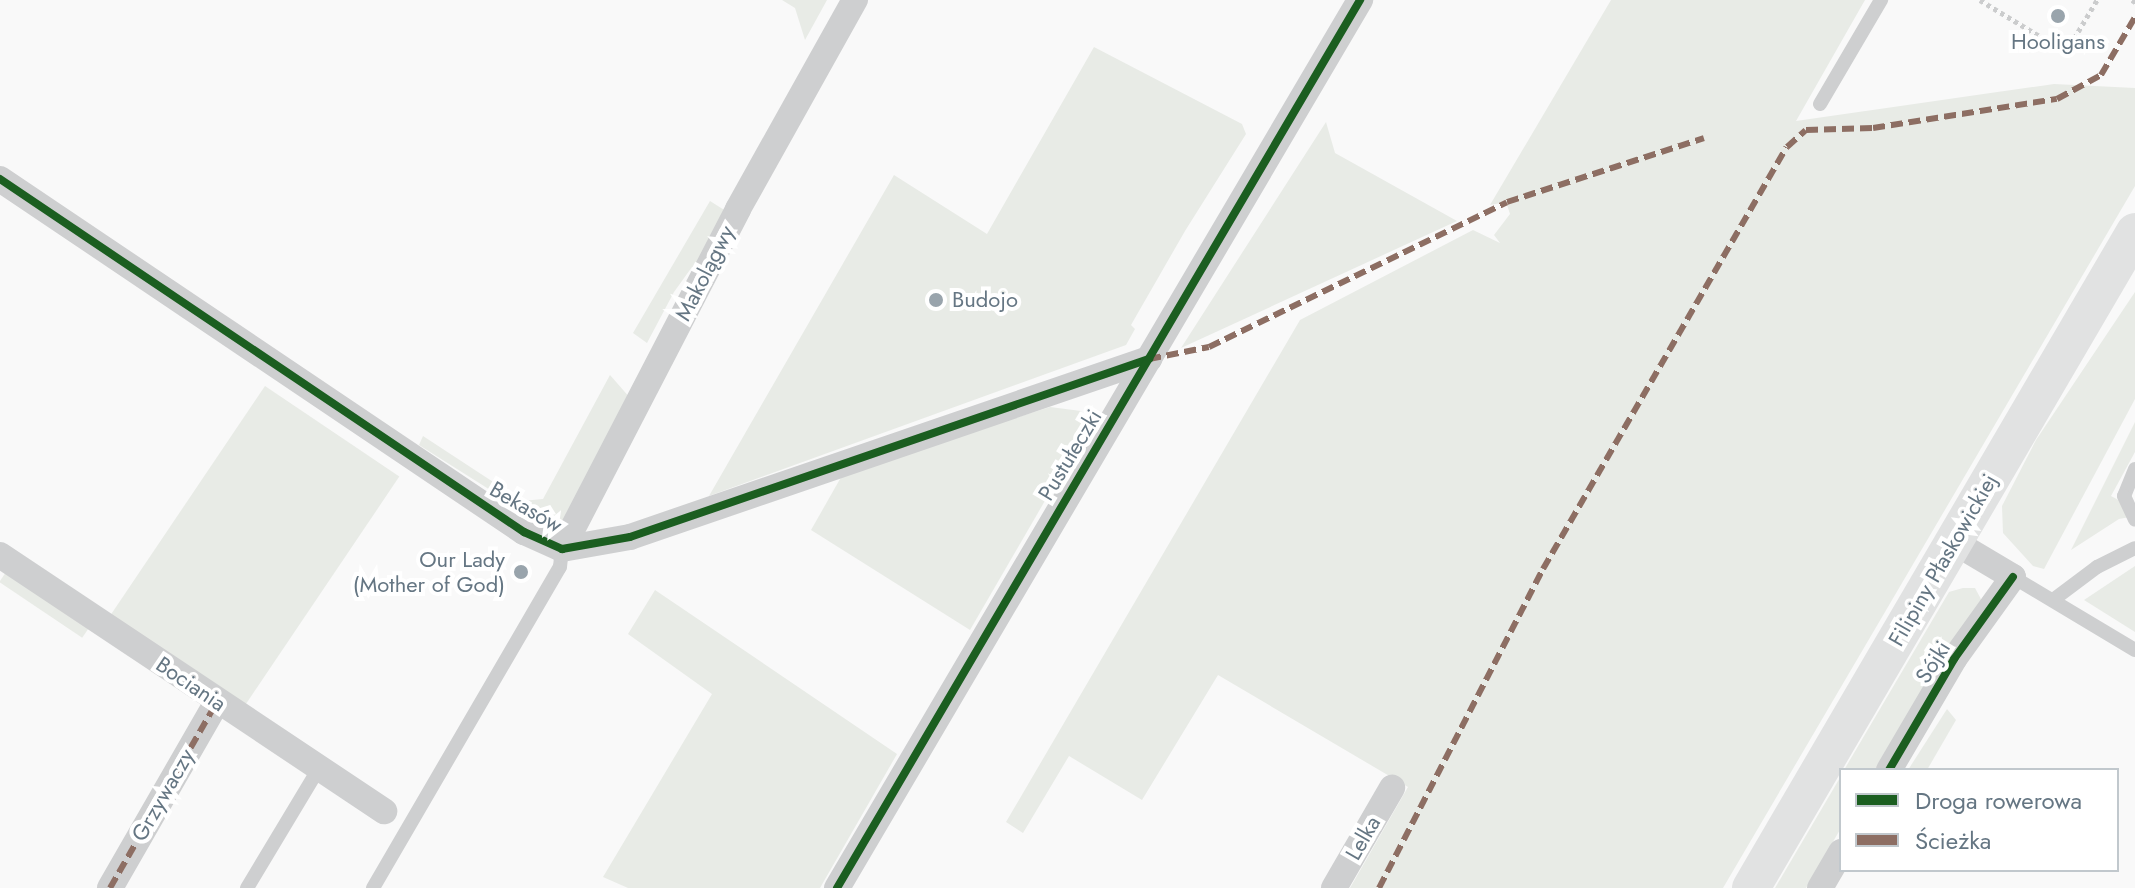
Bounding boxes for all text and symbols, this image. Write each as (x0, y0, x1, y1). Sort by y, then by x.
marker: Hooligans (2049, 7, 2067, 25)
place label: Hooligans (2011, 29, 2105, 55)
street label: Makolągwy (670, 221, 740, 325)
place label: Budojo (952, 287, 1018, 313)
marker: Budojo (927, 291, 945, 309)
street label: Pustułeczki (1033, 405, 1107, 505)
street label: Filipiny Płaskowickiej (1883, 469, 2003, 651)
street label: Bekasów (485, 476, 567, 538)
place label: Our Lady (Mother of God) (353, 546, 505, 598)
marker: Our Lady (Mother of God) (512, 563, 530, 581)
street label: Sójki (1910, 636, 1956, 688)
street label: Bociania (151, 651, 231, 717)
street label: Grzywaczy (126, 744, 200, 846)
legend (1839, 768, 2119, 872)
text: Droga rowerowa (1915, 783, 2082, 818)
street label: Lelka (1340, 811, 1386, 865)
text: Ścieżka (1915, 823, 1991, 858)

